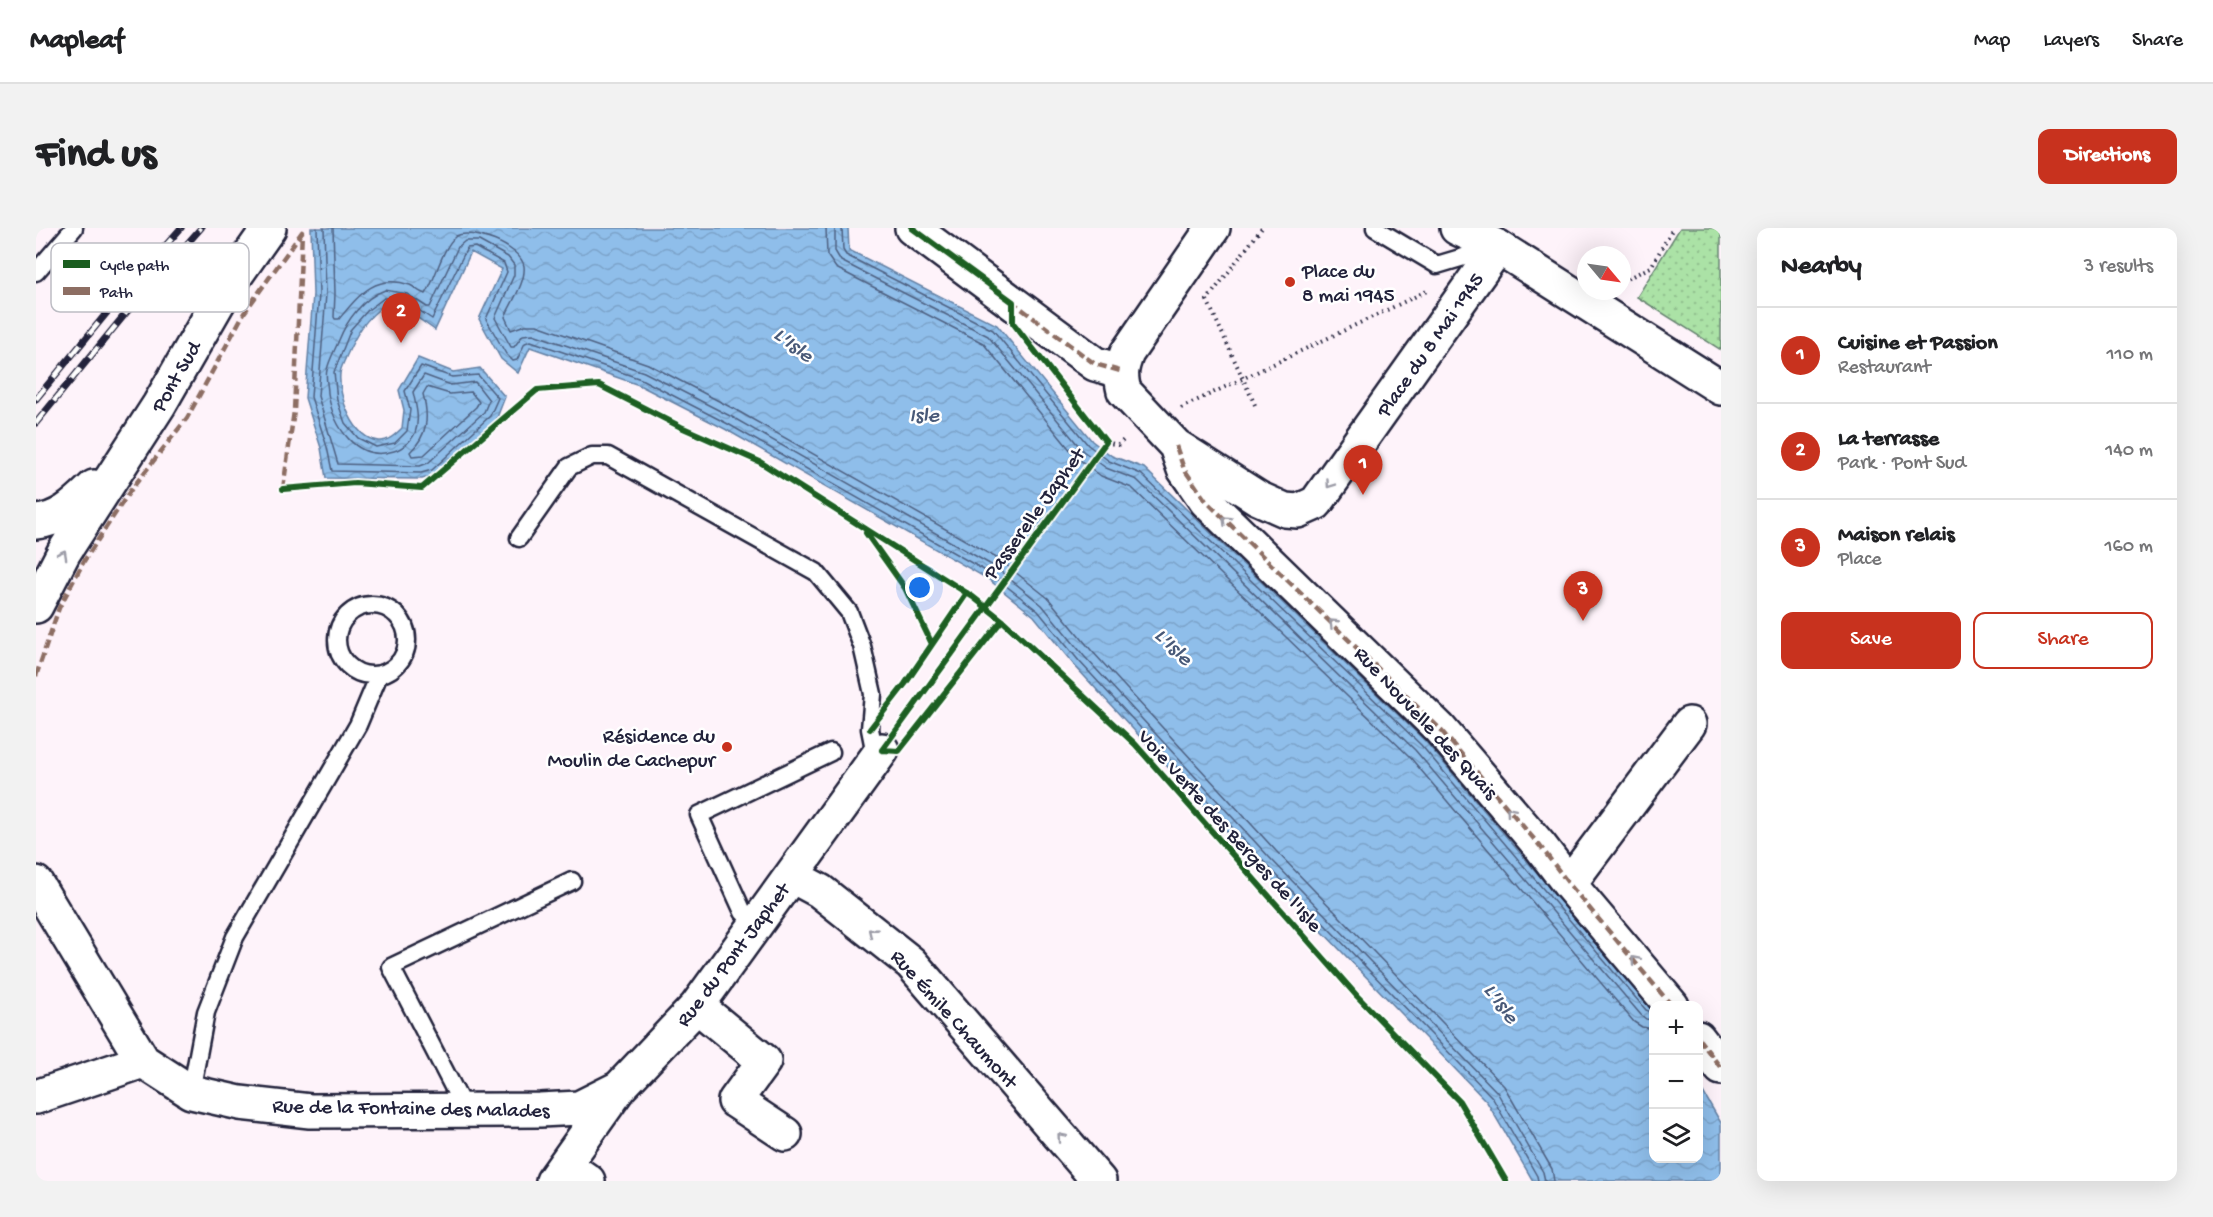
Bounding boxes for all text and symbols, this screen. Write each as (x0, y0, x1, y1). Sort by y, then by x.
text: Mapleaf (30, 25, 124, 58)
text: Map (1974, 29, 2010, 54)
text: Layers (2043, 29, 2099, 54)
text: Share (2132, 29, 2183, 54)
button: Directions (2038, 129, 2177, 184)
text: Find us (36, 132, 156, 181)
legend (51, 243, 249, 312)
north arrow (1577, 246, 1631, 300)
text: Nearby (1781, 252, 1862, 283)
text: 3 results (2084, 256, 2153, 279)
text: Cycle path (100, 258, 170, 277)
place label: Place du 8 mai 1945 (1301, 261, 1395, 310)
street label: Place du 8 Mai 1945 (1372, 269, 1491, 424)
marker: Place du 8 mai 1945 (1283, 275, 1297, 289)
text: Path (99, 285, 133, 304)
pin: 2 (382, 294, 421, 343)
water label: L'Isle (767, 323, 819, 371)
text: Cuisine et Passion (1838, 331, 1998, 357)
street label: Pont Sud (147, 336, 209, 419)
text: 1 (1796, 344, 1805, 367)
text: 110 m (2107, 344, 2153, 367)
text: Restaurant (1838, 357, 1931, 380)
water label: Isle (909, 404, 940, 430)
text: La terrasse (1838, 427, 1939, 453)
text: 2 (1796, 440, 1805, 463)
text: 140 m (2105, 440, 2153, 463)
street label: Passerelle Japhet (979, 442, 1093, 587)
pin: 1 (1344, 446, 1382, 495)
text: Park · Pont Sud (1838, 453, 1966, 476)
one-way arrow (1326, 477, 1337, 488)
one-way arrow (1223, 516, 1233, 527)
text: Maison relais (1838, 523, 1955, 549)
text: 3 (1795, 536, 1806, 559)
text: 160 m (2104, 536, 2153, 559)
text: Place (1838, 549, 1882, 572)
one-way arrow (56, 550, 67, 561)
pin: 3 (1564, 572, 1602, 621)
your location (905, 573, 934, 602)
button: Save (1781, 612, 1961, 669)
button: Share (1973, 612, 2153, 669)
one-way arrow (1329, 619, 1340, 630)
water label: L'Isle (1148, 624, 1198, 673)
street label: Rue Nouvelle des Quais (1347, 643, 1503, 807)
street label: Voie Verte des Berges de l'Isle (1130, 725, 1327, 940)
place label: Résidence du Moulin de Cachepur (548, 726, 717, 775)
marker: Résidence du Moulin de Cachepur (720, 740, 734, 754)
one-way arrow (1506, 807, 1517, 818)
street label: Rue du Pont Japhet (673, 877, 798, 1033)
one-way arrow (868, 929, 879, 940)
street label: Rue Émile Chaumont (883, 946, 1023, 1097)
one-way arrow (1631, 956, 1642, 967)
water label: L'Isle (1477, 979, 1524, 1031)
map controls (1649, 1001, 1703, 1163)
button: + (1649, 1001, 1703, 1055)
button: − (1649, 1055, 1703, 1109)
street label: Rue de la Fontaine des Malades (272, 1096, 551, 1125)
button: layers (1649, 1109, 1703, 1163)
one-way arrow (1057, 1133, 1068, 1144)

